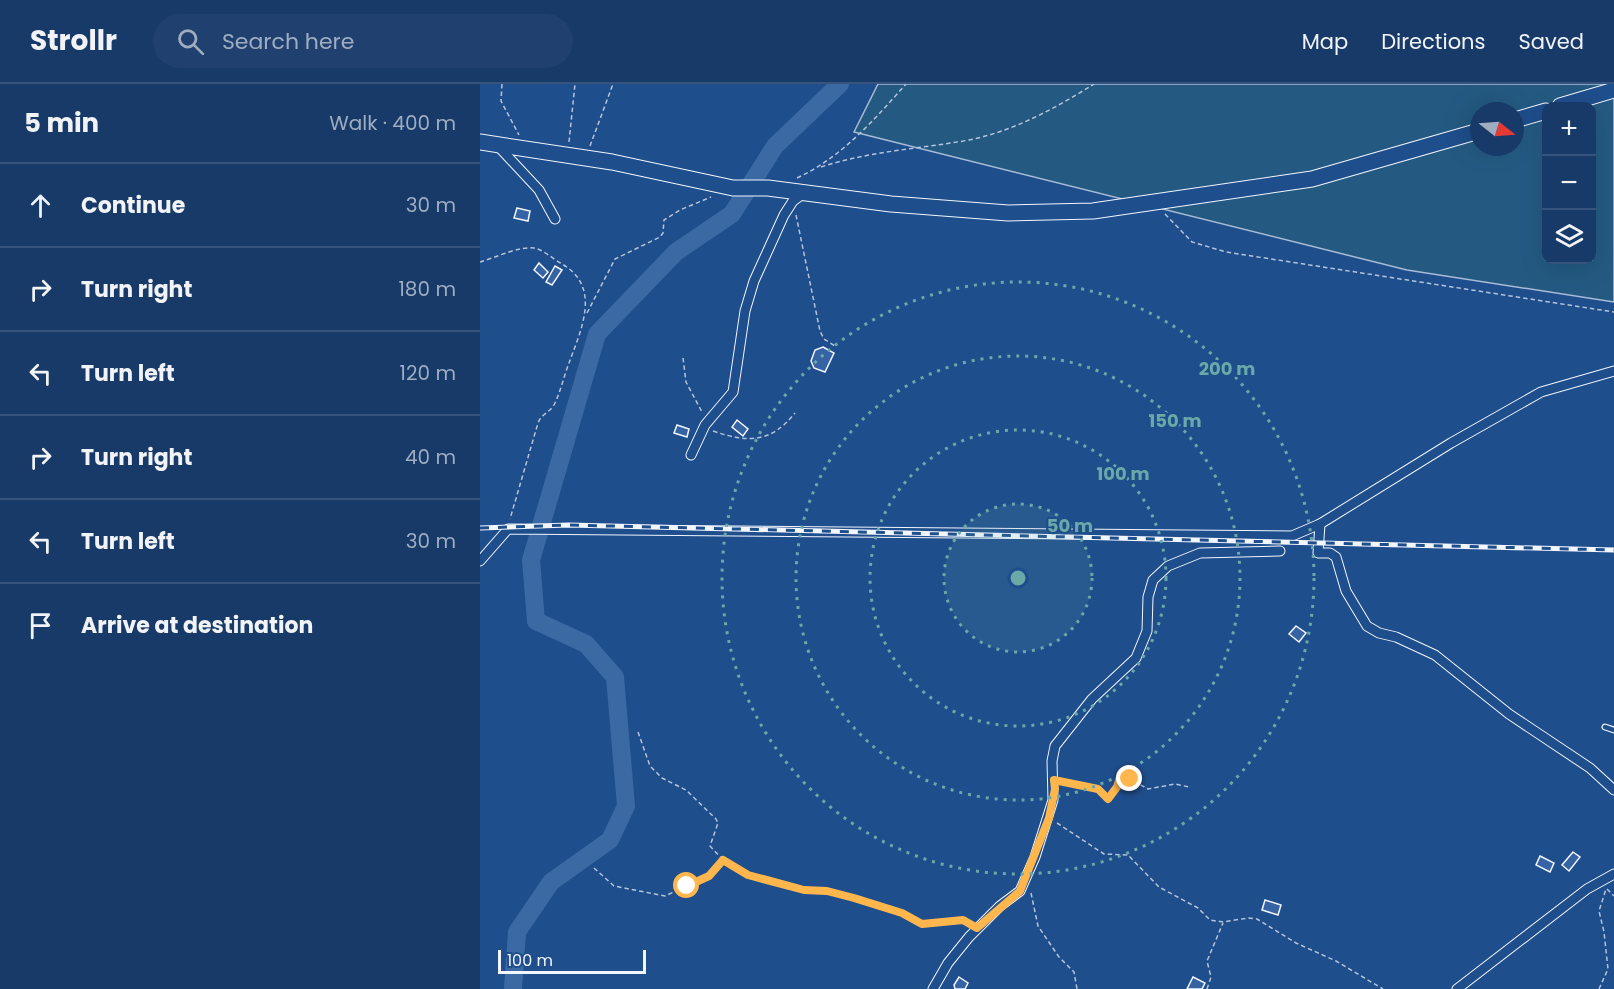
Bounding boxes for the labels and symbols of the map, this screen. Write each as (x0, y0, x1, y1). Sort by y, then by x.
north arrow (1470, 102, 1524, 156)
text: 200 m (1199, 356, 1255, 381)
text: 150 m (1148, 408, 1202, 433)
text: 100 m (1096, 461, 1150, 486)
text: 50 m (1047, 513, 1093, 538)
centre of rings (1008, 568, 1028, 588)
route end (1116, 765, 1142, 791)
route start (673, 872, 699, 898)
scale bar (498, 947, 646, 974)

